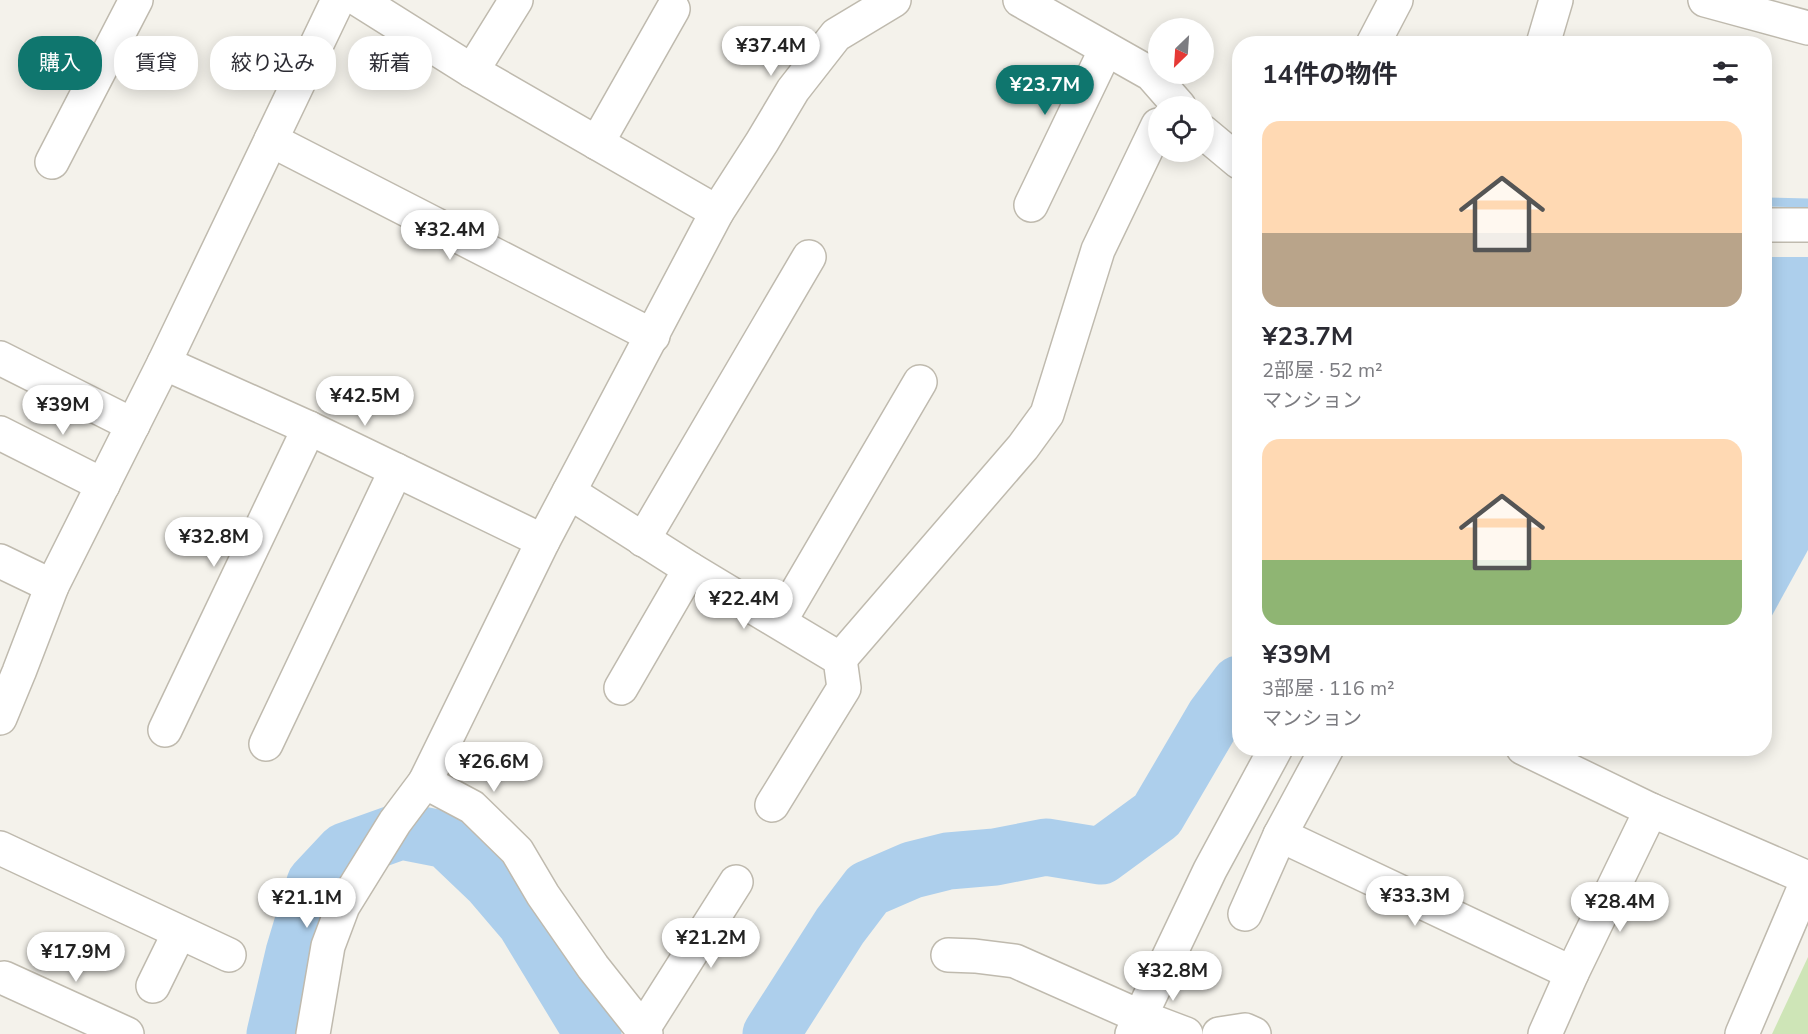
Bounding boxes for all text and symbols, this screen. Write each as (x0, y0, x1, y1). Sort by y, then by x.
north arrow (1148, 18, 1214, 84)
map controls (1148, 18, 1214, 162)
pin: ¥37.4M (722, 26, 820, 77)
text: ¥37.4M (736, 32, 806, 59)
chip: 購入 (18, 36, 102, 90)
chip: 賃貸 (114, 36, 198, 90)
chip: 絞り込み (210, 36, 336, 90)
chip: 新着 (348, 36, 432, 90)
icon: filters (1709, 56, 1742, 89)
text: 14件の物件 (1262, 57, 1397, 92)
pin: ¥23.7M (996, 65, 1094, 116)
text: ¥23.7M (1010, 71, 1080, 98)
button: locate (1148, 96, 1214, 162)
icon: home (1448, 160, 1556, 268)
pin: ¥32.4M (401, 210, 499, 261)
text: ¥32.4M (415, 216, 485, 243)
text: ¥23.7M (1262, 319, 1353, 354)
text: 2部屋 · 52 m² (1262, 357, 1383, 384)
pin: ¥42.5M (316, 376, 414, 427)
text: ¥42.5M (330, 382, 400, 409)
pin: ¥39M (27, 385, 99, 436)
text: マンション (1262, 387, 1362, 414)
text: ¥39M (36, 391, 90, 418)
icon: home (1448, 478, 1556, 586)
pin: ¥32.8M (165, 517, 263, 568)
text: ¥32.8M (179, 523, 249, 550)
pin: ¥22.4M (695, 579, 793, 630)
text: ¥22.4M (709, 585, 779, 612)
text: ¥39M (1262, 637, 1331, 672)
text: 3部屋 · 116 m² (1262, 675, 1395, 702)
text: マンション (1262, 705, 1362, 732)
pin: ¥26.6M (445, 742, 543, 793)
text: ¥26.6M (459, 748, 529, 775)
pin: ¥33.3M (1366, 876, 1464, 927)
pin: ¥21.1M (258, 878, 356, 929)
text: ¥33.3M (1380, 882, 1450, 909)
pin: ¥28.4M (1571, 882, 1669, 933)
text: ¥21.1M (272, 884, 342, 911)
text: ¥28.4M (1585, 888, 1655, 915)
pin: ¥21.2M (662, 918, 760, 969)
text: ¥21.2M (676, 924, 746, 951)
pin: ¥17.9M (27, 932, 125, 983)
text: ¥17.9M (41, 938, 111, 965)
pin: ¥32.8M (1124, 951, 1222, 1002)
text: ¥32.8M (1138, 957, 1208, 984)

